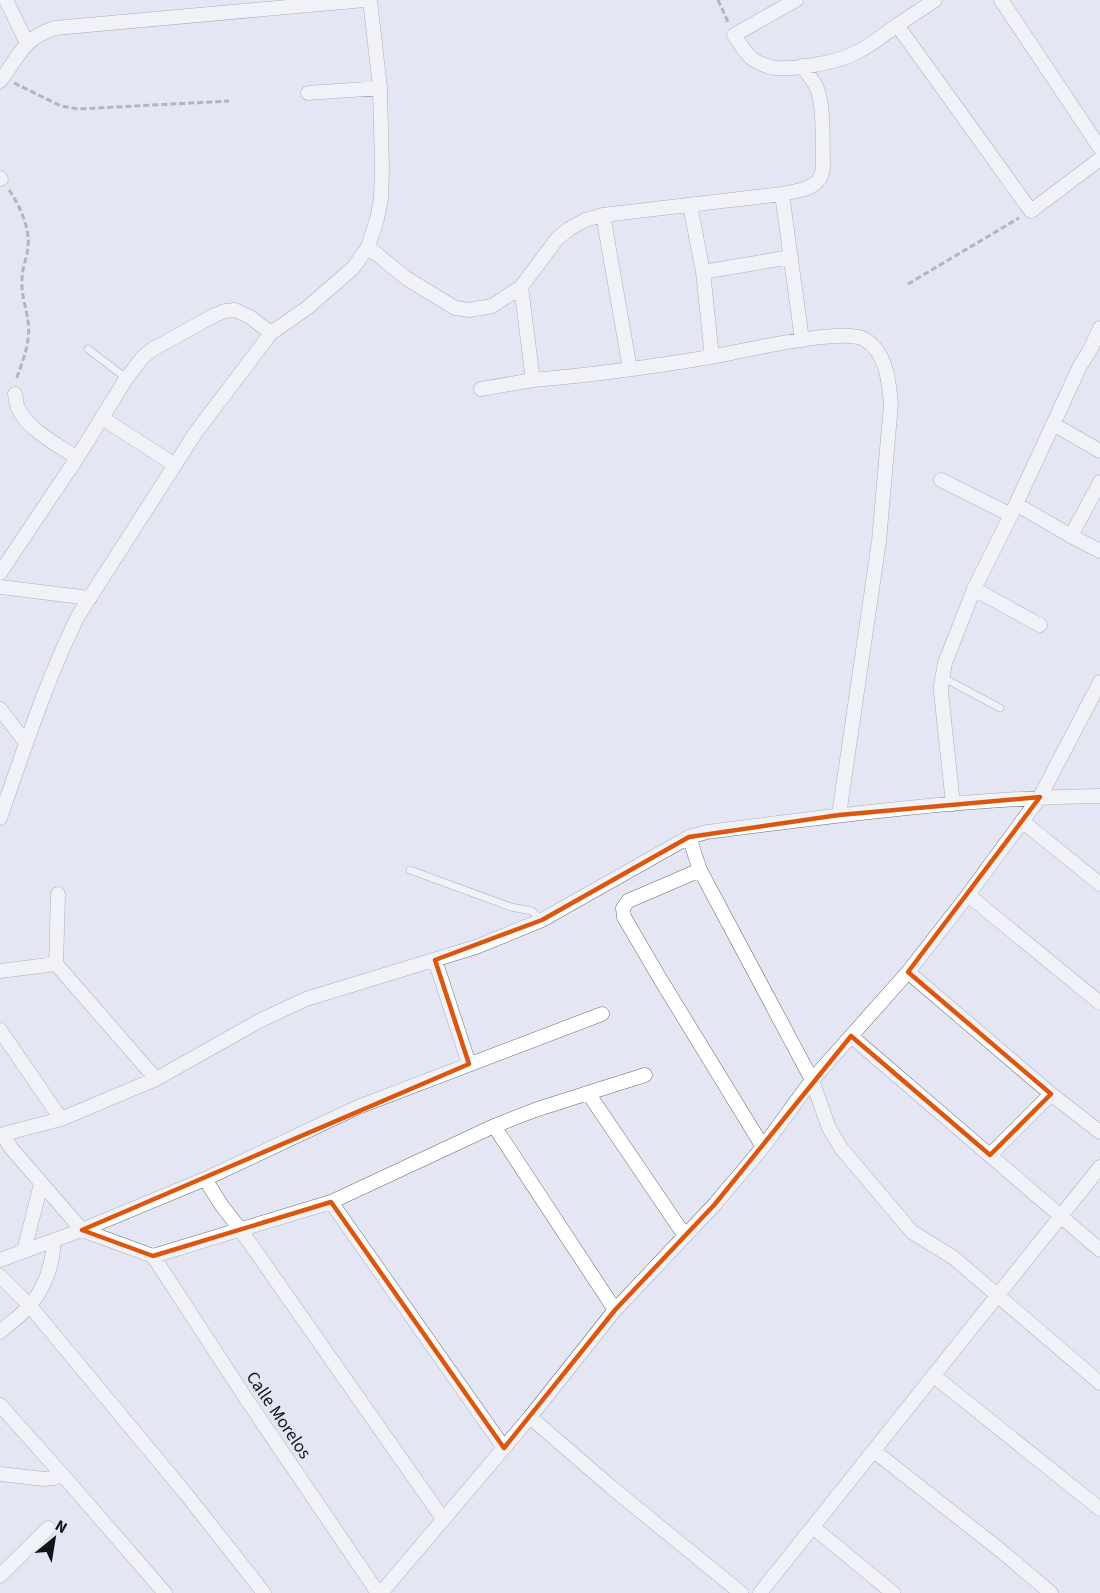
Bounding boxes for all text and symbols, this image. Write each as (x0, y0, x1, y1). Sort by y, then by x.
street label: Calle Morelos (240, 1367, 317, 1464)
north arrow (24, 1509, 84, 1569)
text: N (51, 1515, 71, 1539)

